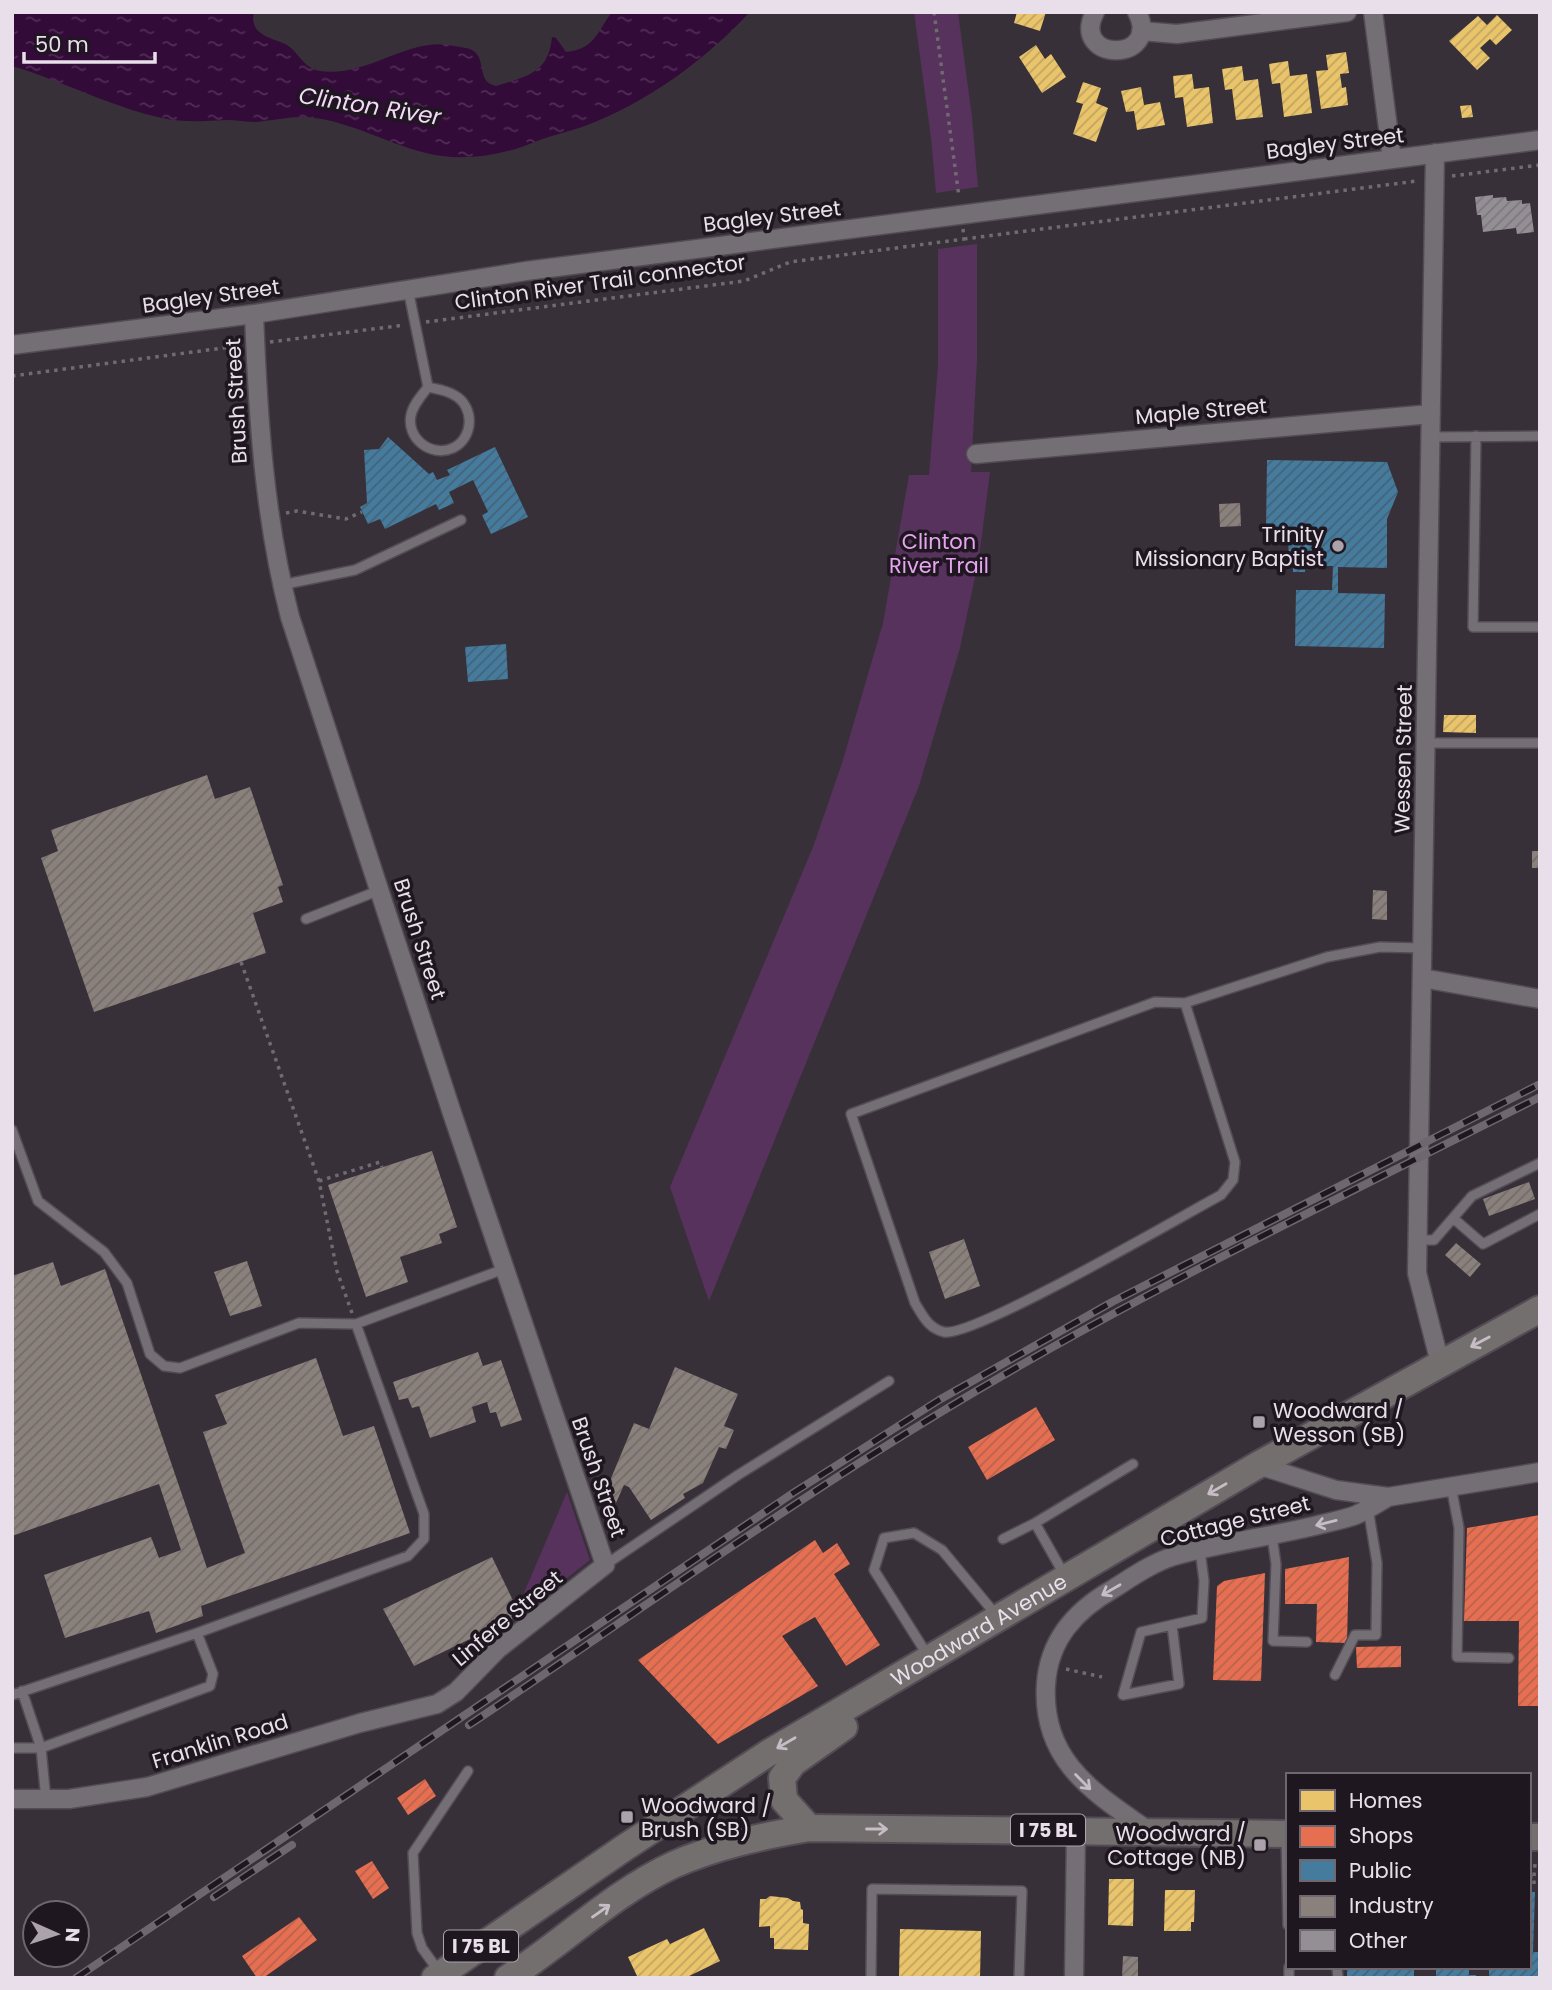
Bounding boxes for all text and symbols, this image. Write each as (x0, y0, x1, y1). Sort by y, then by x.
scale bar (24, 21, 156, 65)
text: 50 m (35, 30, 89, 59)
water label: Clinton River (296, 79, 445, 133)
street label: Bagley Street (1265, 120, 1405, 166)
street label: Bagley Street (702, 193, 842, 239)
street label: Clinton River Trail connector (453, 247, 747, 317)
street label: Bagley Street (140, 272, 282, 320)
street label: Brush Street (218, 337, 254, 465)
street label: Maple Street (1134, 391, 1268, 431)
place label: Trinity Missionary Baptist (1135, 520, 1324, 573)
park label: Clinton River Trail (889, 527, 989, 580)
marker: Trinity Missionary Baptist (1330, 538, 1346, 554)
street label: Wessen Street (1387, 684, 1419, 834)
street label: Brush Street (387, 875, 453, 1003)
one-way arrow (1470, 1335, 1490, 1349)
place label: Woodward / Wesson (SB) (1273, 1396, 1405, 1449)
street label: Brush Street (565, 1413, 633, 1541)
marker: Woodward / Wesson (SB) (1251, 1414, 1267, 1430)
one-way arrow (1207, 1483, 1228, 1496)
street label: Cottage Street (1157, 1488, 1313, 1554)
one-way arrow (1315, 1517, 1338, 1530)
street label: Linfere Street (446, 1563, 568, 1673)
street label: Woodward Avenue (885, 1566, 1072, 1693)
one-way arrow (1101, 1583, 1121, 1597)
street label: Franklin Road (148, 1707, 292, 1775)
one-way arrow (777, 1736, 797, 1750)
one-way arrow (1074, 1773, 1091, 1790)
legend (1286, 1773, 1531, 1969)
text: Homes (1349, 1786, 1423, 1815)
place label: Woodward / Brush (SB) (641, 1791, 772, 1844)
marker: Woodward / Brush (SB) (619, 1809, 635, 1825)
road number: I 75 BL (1011, 1814, 1085, 1846)
place label: Woodward / Cottage (NB) (1107, 1819, 1246, 1872)
text: Shops (1349, 1821, 1413, 1850)
one-way arrow (865, 1822, 888, 1836)
marker: Woodward / Cottage (NB) (1252, 1837, 1268, 1853)
text: Public (1349, 1856, 1412, 1885)
text: Industry (1349, 1891, 1434, 1920)
north arrow (21, 1899, 91, 1969)
one-way arrow (591, 1904, 610, 1918)
text: Other (1349, 1926, 1408, 1955)
text: N (59, 1927, 86, 1943)
road number: I 75 BL (444, 1930, 518, 1962)

